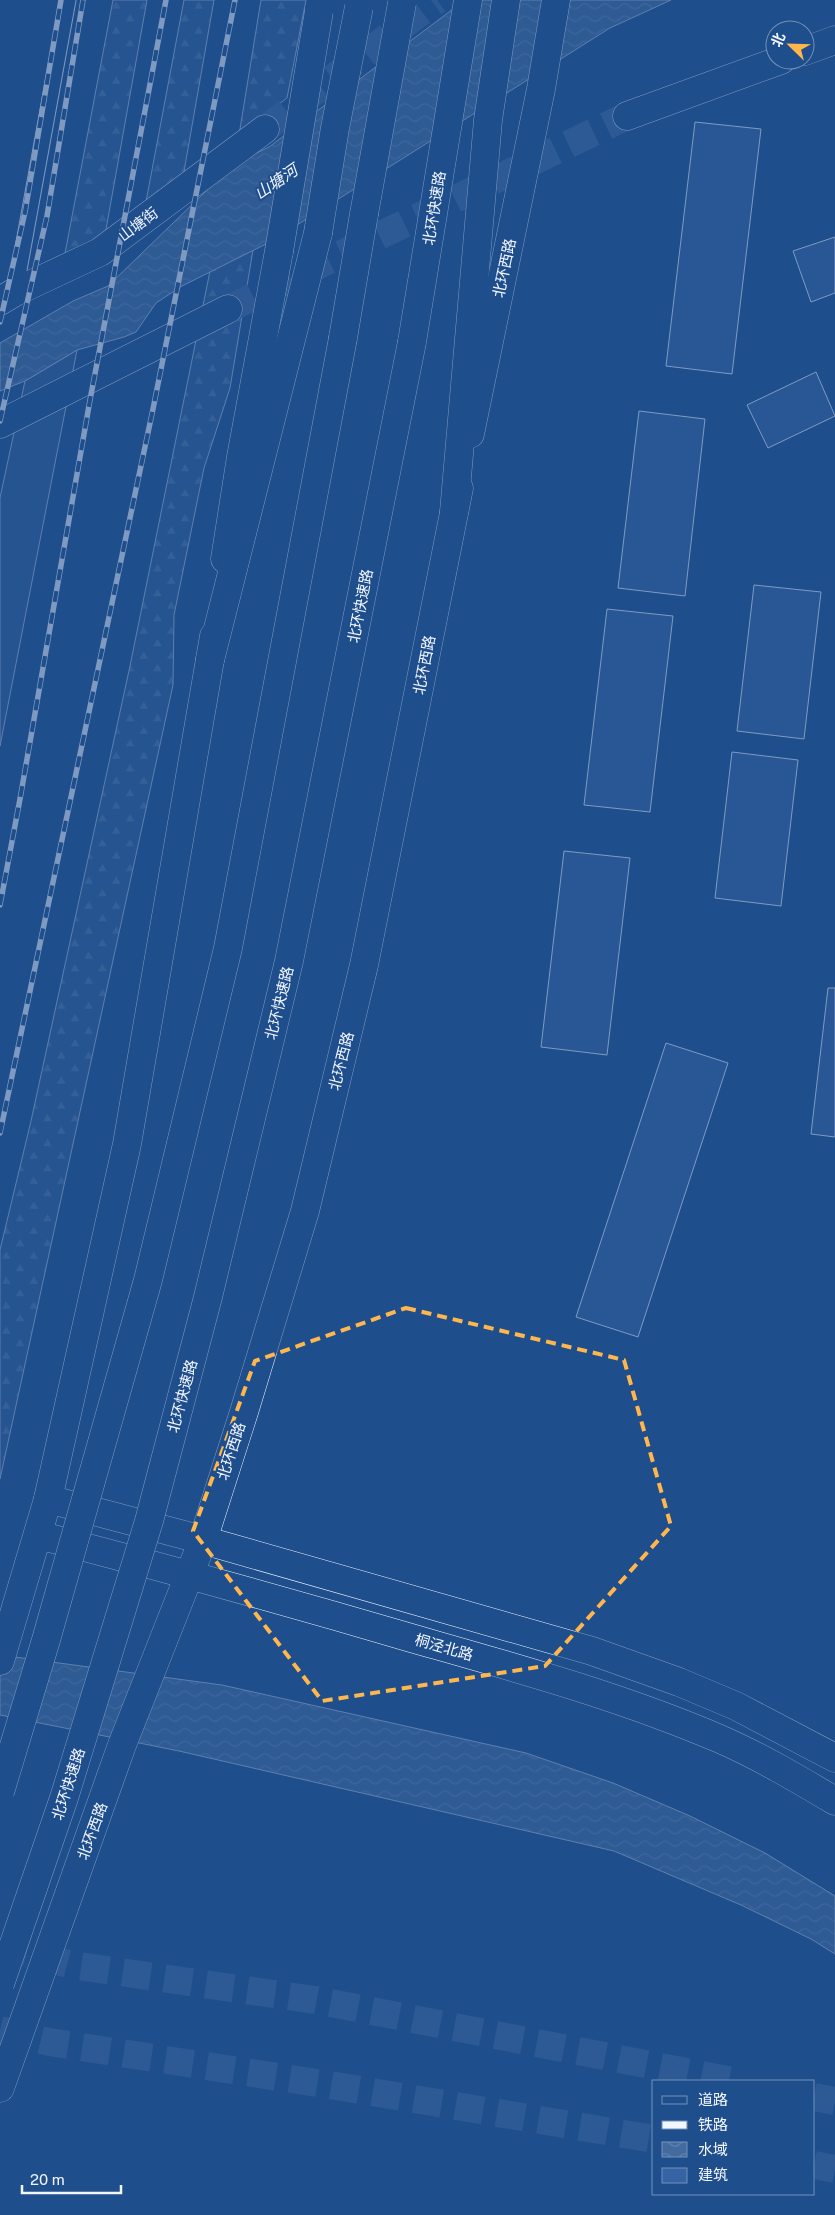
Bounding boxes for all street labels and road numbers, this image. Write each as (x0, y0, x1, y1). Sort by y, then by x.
street label: 北环快速路 (420, 170, 448, 246)
street label: 山塘街 (115, 204, 161, 244)
street label: 北环西路 (489, 237, 519, 299)
street label: 北环快速路 (344, 568, 376, 644)
street label: 北环西路 (410, 634, 438, 696)
street label: 北环快速路 (262, 965, 296, 1041)
street label: 北环西路 (325, 1030, 357, 1092)
street label: 北环快速路 (164, 1358, 200, 1434)
street label: 北环西路 (214, 1420, 248, 1482)
street label: 桐泾北路 (413, 1631, 475, 1663)
street label: 北环快速路 (48, 1746, 88, 1822)
street label: 北环西路 (74, 1800, 110, 1862)

